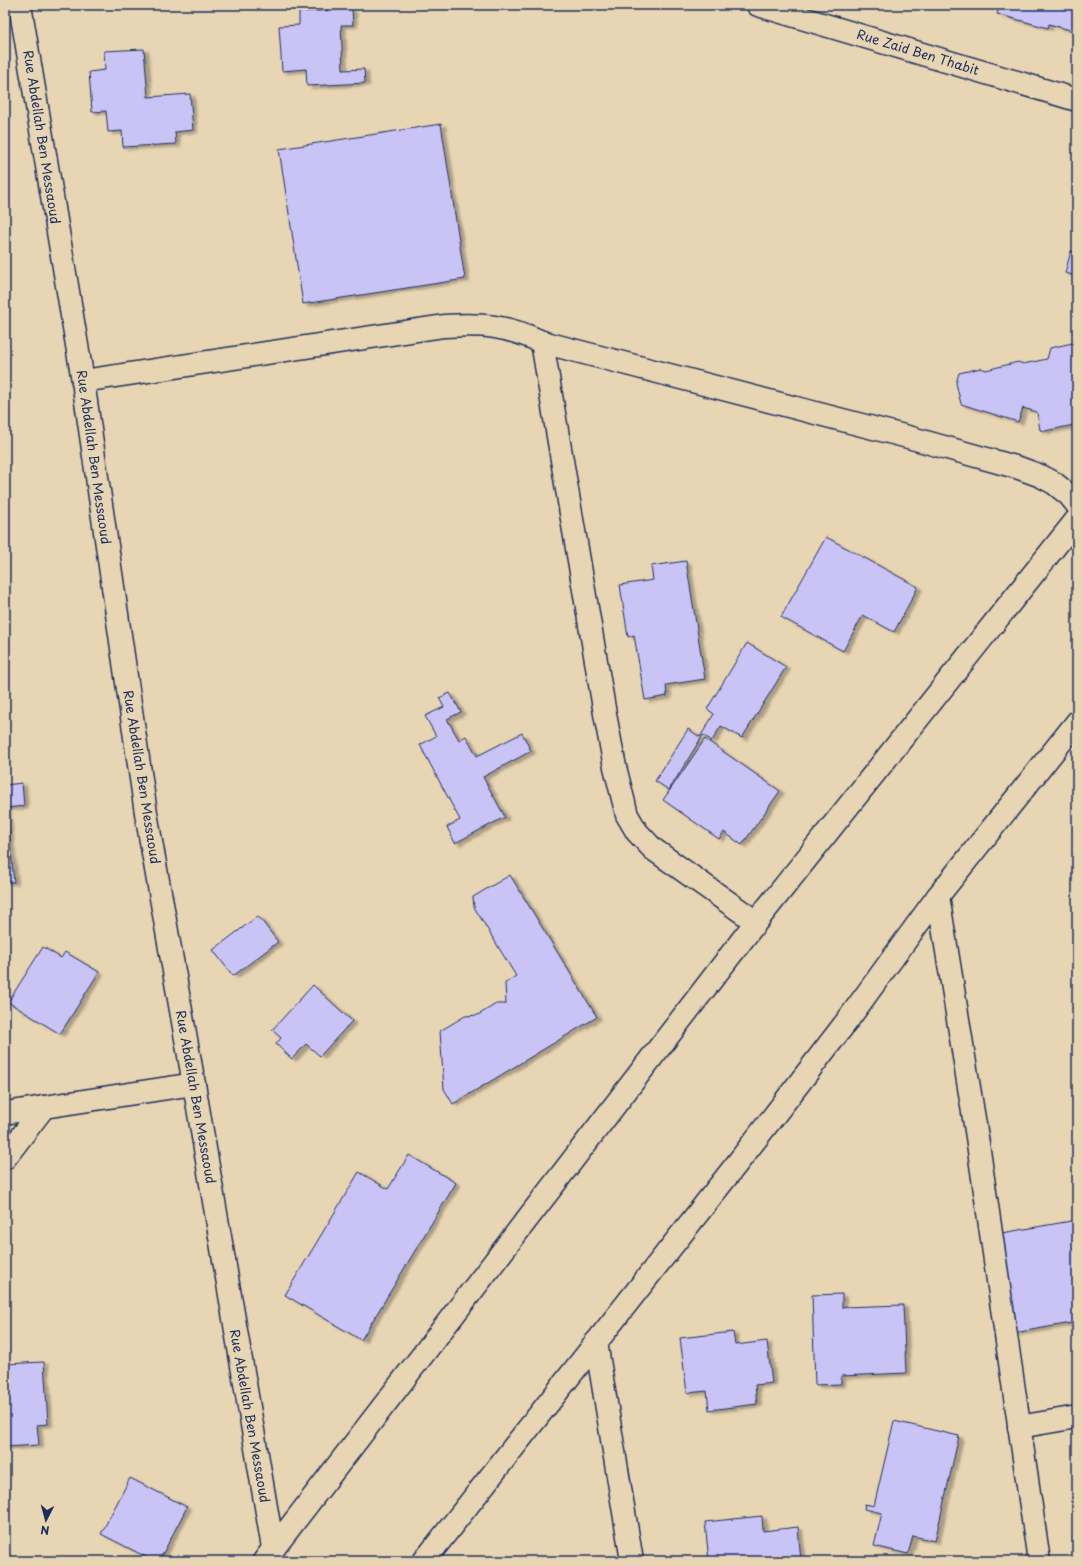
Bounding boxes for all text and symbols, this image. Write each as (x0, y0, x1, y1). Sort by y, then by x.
street label: Rue Zaid Ben Thabit (855, 24, 982, 79)
street label: Rue Abdellah Ben Messaoud (19, 49, 66, 225)
street label: Rue Abdellah Ben Messaoud (73, 369, 116, 545)
street label: Rue Abdellah Ben Messaoud (119, 689, 166, 865)
street label: Rue Abdellah Ben Messaoud (172, 1009, 221, 1185)
street label: Rue Abdellah Ben Messaoud (226, 1328, 275, 1504)
north arrow (26, 1500, 66, 1540)
text: N (39, 1522, 50, 1539)

